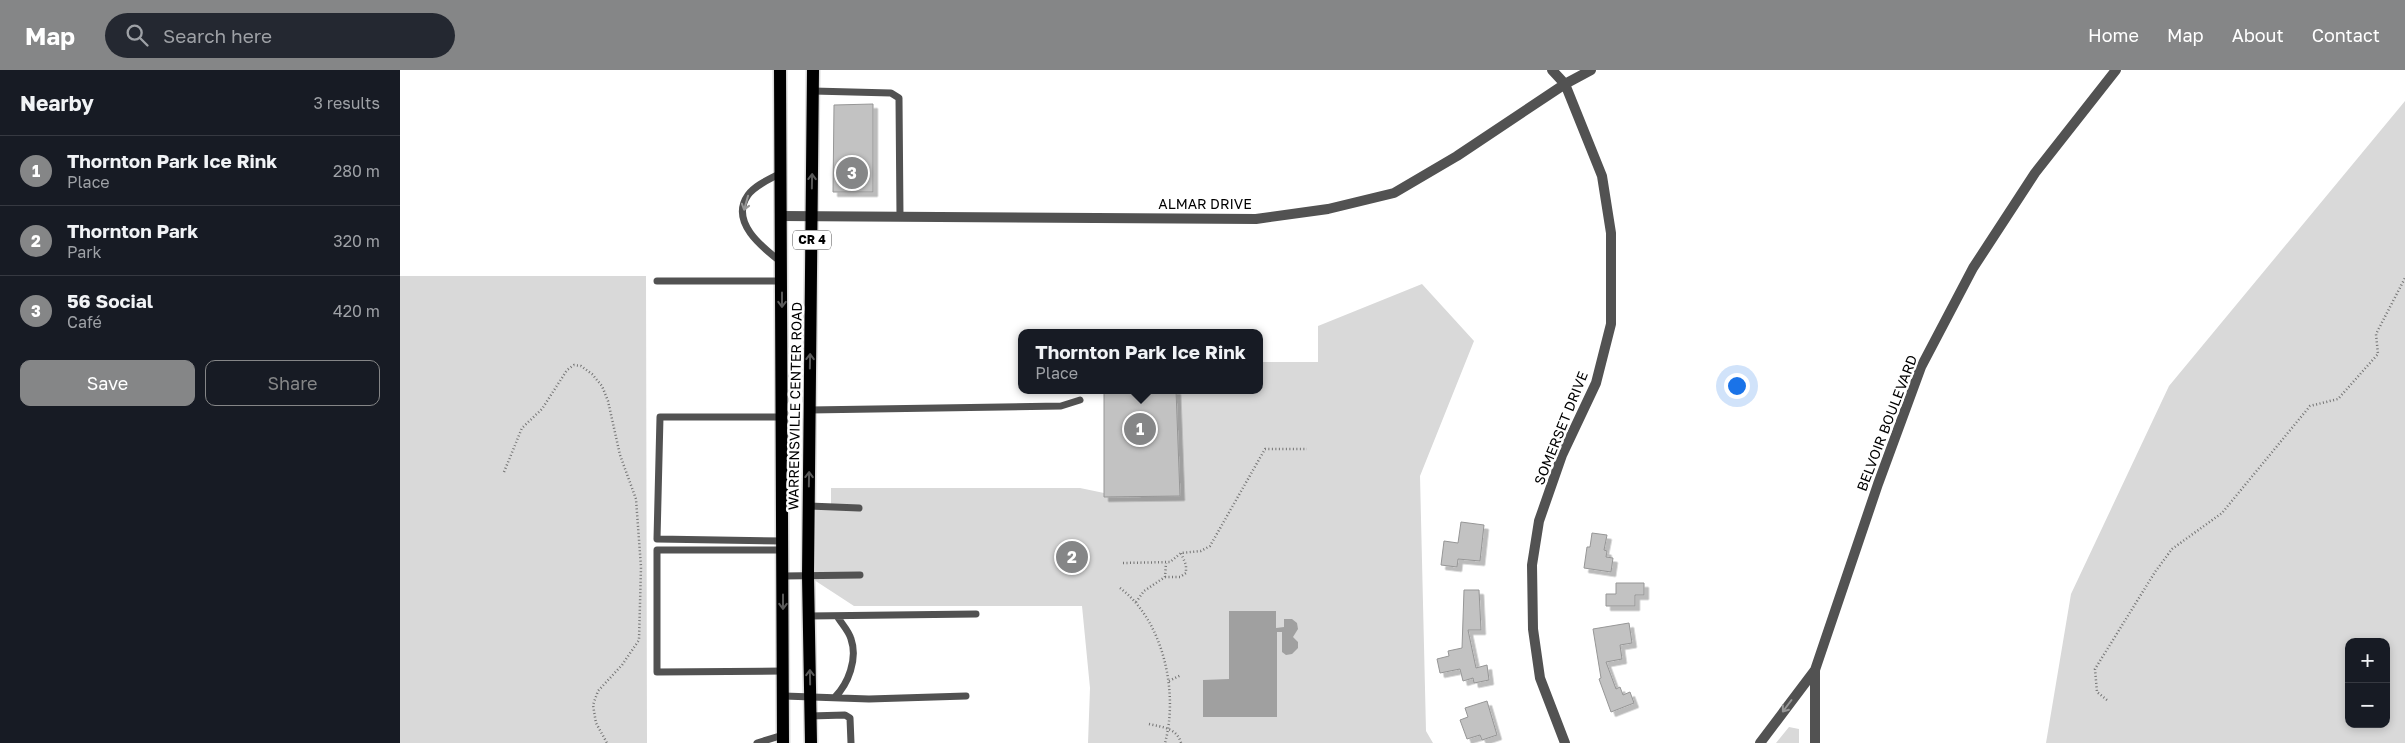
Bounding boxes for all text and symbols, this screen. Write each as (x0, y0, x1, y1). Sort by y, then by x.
search box (105, 13, 455, 58)
text: Map (25, 21, 75, 50)
icon: search (123, 21, 151, 49)
text: Search here (163, 24, 272, 47)
text: Home (2088, 24, 2139, 46)
text: Map (2167, 24, 2204, 46)
text: About (2232, 24, 2284, 46)
text: Contact (2312, 24, 2380, 46)
text: Nearby (20, 90, 94, 116)
text: 3 results (313, 93, 380, 113)
text: Thornton Park Ice Rink (67, 149, 277, 172)
pin: 3 (836, 154, 868, 192)
text: 1 (32, 161, 40, 181)
text: 280 m (333, 161, 380, 181)
text: Place (67, 172, 110, 192)
one-way arrow (807, 173, 817, 190)
one-way arrow (740, 195, 750, 211)
street label: ALMAR DRIVE (1158, 195, 1252, 212)
text: Thornton Park (67, 219, 198, 242)
road number: CR 4 (793, 230, 831, 250)
text: 2 (31, 231, 41, 251)
text: 320 m (333, 231, 380, 251)
text: Park (67, 242, 102, 262)
text: 56 Social (67, 289, 153, 312)
one-way arrow (777, 291, 787, 307)
text: 3 (31, 301, 41, 321)
text: 420 m (333, 301, 380, 321)
street label: WARRENSVILLE CENTER ROAD (784, 302, 805, 510)
text: Café (67, 312, 102, 332)
popup (1018, 329, 1263, 394)
text: Thornton Park Ice Rink (1035, 340, 1246, 363)
street label: BELVOIR BOULEVARD (1853, 352, 1920, 493)
one-way arrow (805, 353, 815, 370)
button: Save (20, 360, 195, 406)
button: Share (205, 360, 380, 406)
text: Place (1035, 363, 1078, 383)
street label: SOMERSET DRIVE (1530, 369, 1591, 487)
your location (1724, 373, 1750, 399)
pin: 1 (1124, 410, 1156, 448)
one-way arrow (804, 472, 814, 488)
pin: 2 (1056, 538, 1088, 576)
one-way arrow (778, 594, 788, 610)
map controls (2345, 638, 2390, 728)
button: + (2345, 638, 2390, 683)
one-way arrow (805, 669, 815, 686)
button: − (2345, 683, 2390, 728)
one-way arrow (1782, 699, 1792, 713)

